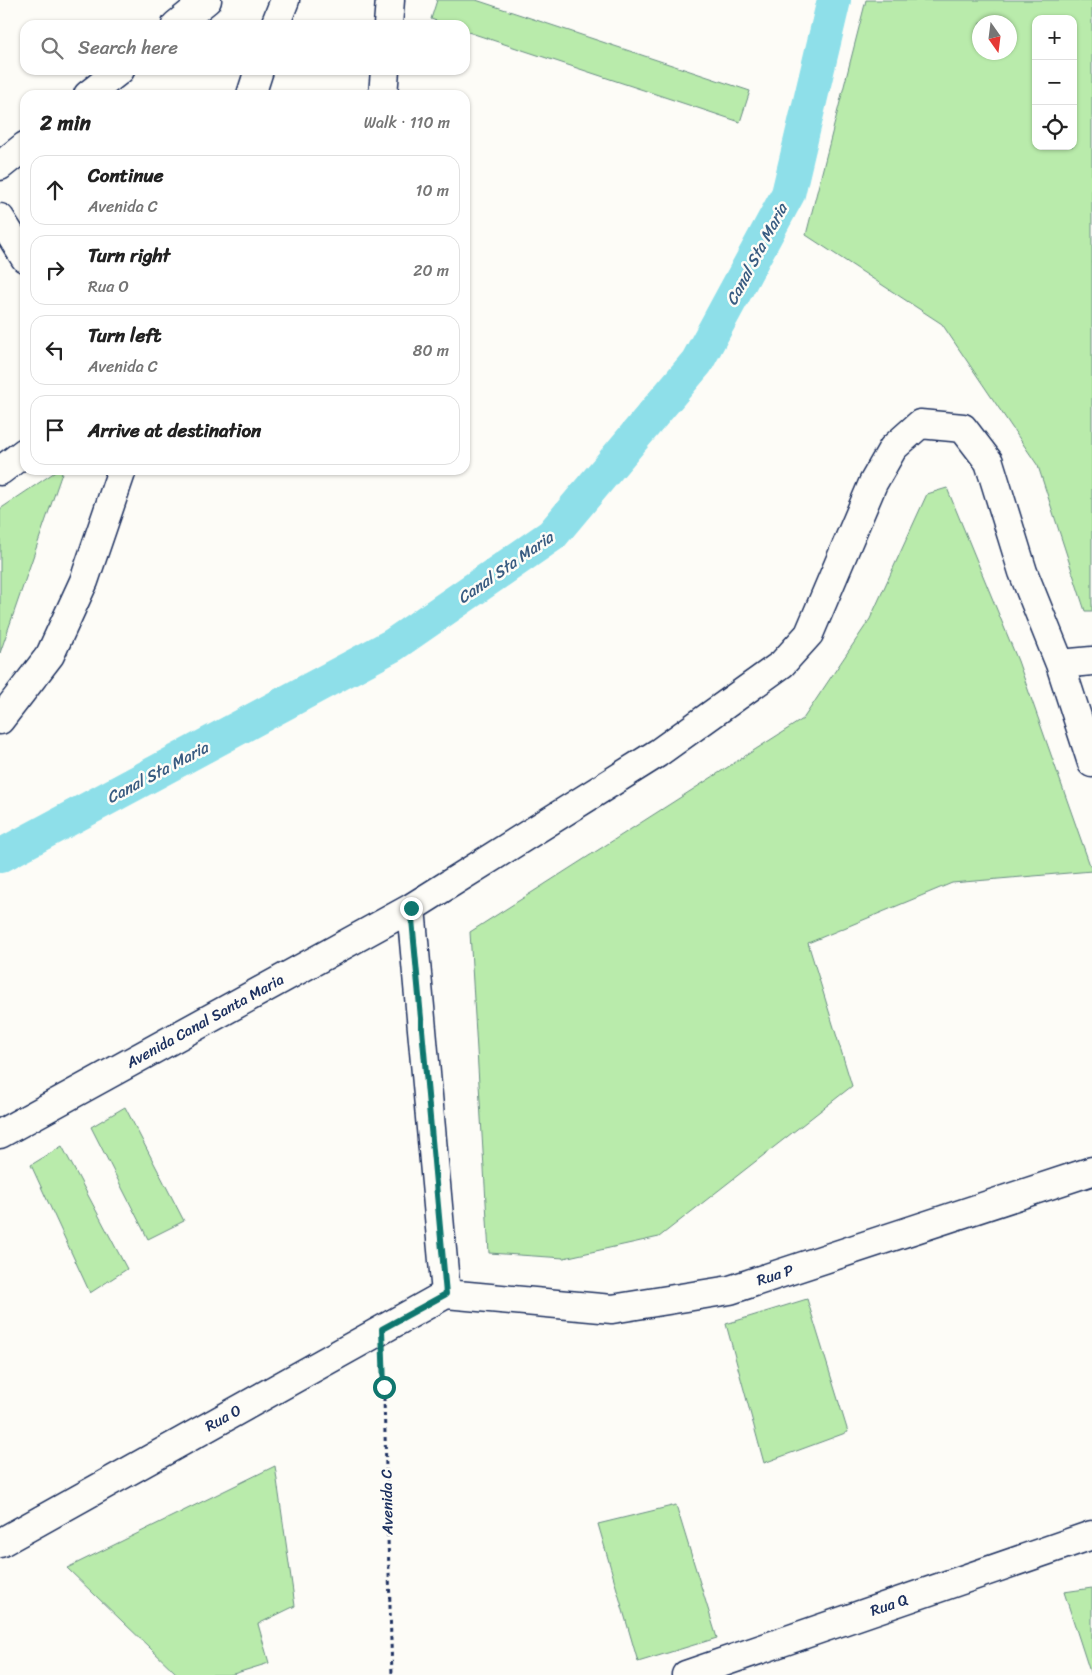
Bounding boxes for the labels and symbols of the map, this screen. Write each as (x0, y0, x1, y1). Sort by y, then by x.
north arrow (972, 15, 1017, 60)
water label: Canal Sta Maria (717, 196, 796, 311)
water label: Canal Sta Maria (451, 522, 561, 611)
water label: Canal Sta Maria (101, 732, 215, 812)
route end (400, 897, 423, 920)
street label: Avenida Canal Santa Maria (120, 966, 289, 1076)
street label: Rua P (753, 1257, 797, 1293)
route start (373, 1376, 396, 1399)
street label: Rua O (200, 1397, 246, 1439)
street label: Avenida C (373, 1468, 401, 1536)
street label: Rua Q (867, 1586, 912, 1624)

